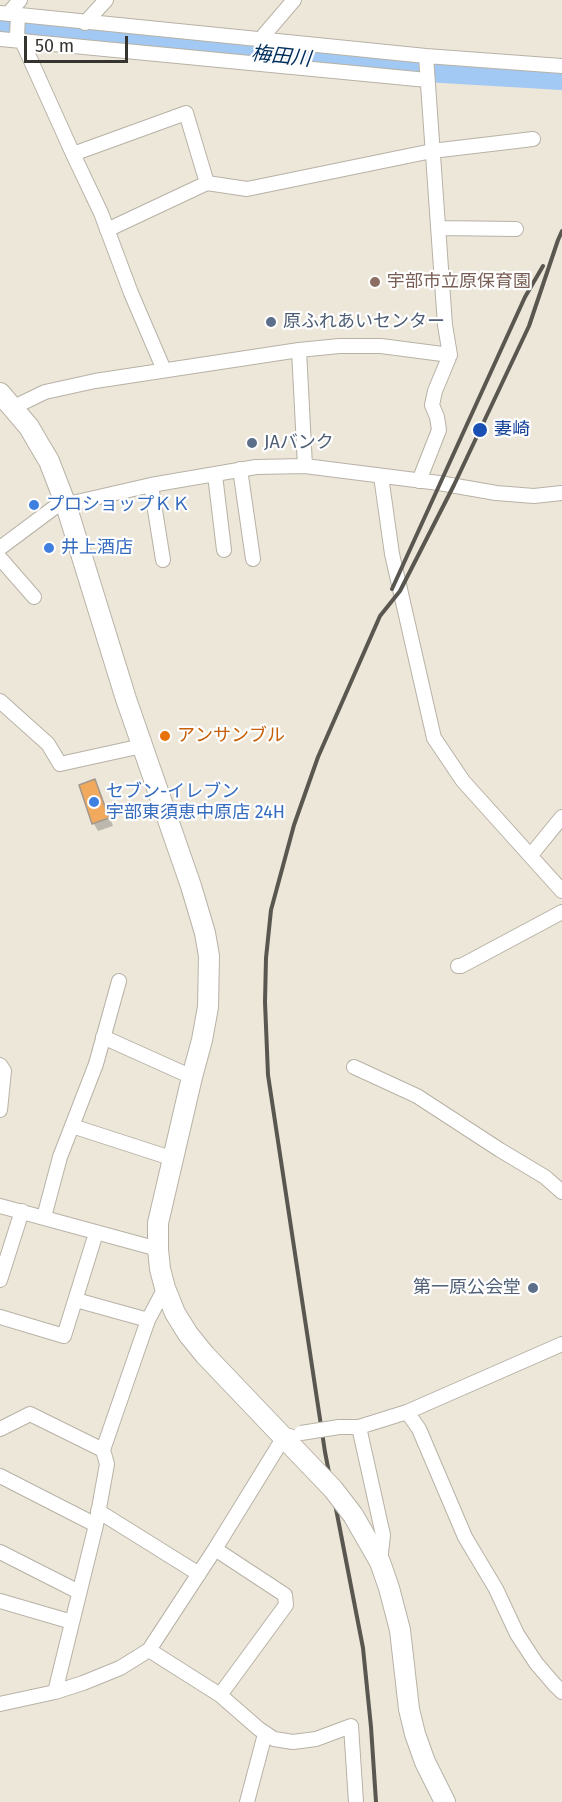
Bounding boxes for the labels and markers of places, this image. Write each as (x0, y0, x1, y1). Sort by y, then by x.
place label: 宇部市立原保育園 (387, 271, 531, 293)
marker: 宇部市立原保育園 (368, 275, 382, 289)
place label: 原ふれあいセンター (283, 311, 445, 333)
marker: 原ふれあいセンター (264, 315, 278, 329)
place label: 妻崎 (494, 419, 530, 441)
marker: 妻崎 (471, 421, 489, 439)
place label: JAバンク (264, 432, 334, 454)
marker: JAバンク (245, 436, 259, 450)
place label: プロショップＫＫ (46, 494, 190, 516)
marker: プロショップＫＫ (27, 498, 41, 512)
place label: 井上酒店 (61, 537, 133, 559)
marker: 井上酒店 (42, 541, 56, 555)
place label: アンサンブル (177, 725, 285, 747)
marker: アンサンブル (158, 729, 172, 743)
place label: セブン-イレブン 宇部東須恵中原店 24H (106, 781, 285, 824)
marker: セブン-イレブン 宇部東須恵中原店 24H (87, 795, 101, 809)
place label: 第一原公会堂 (413, 1277, 521, 1299)
marker: 第一原公会堂 (526, 1281, 540, 1295)

